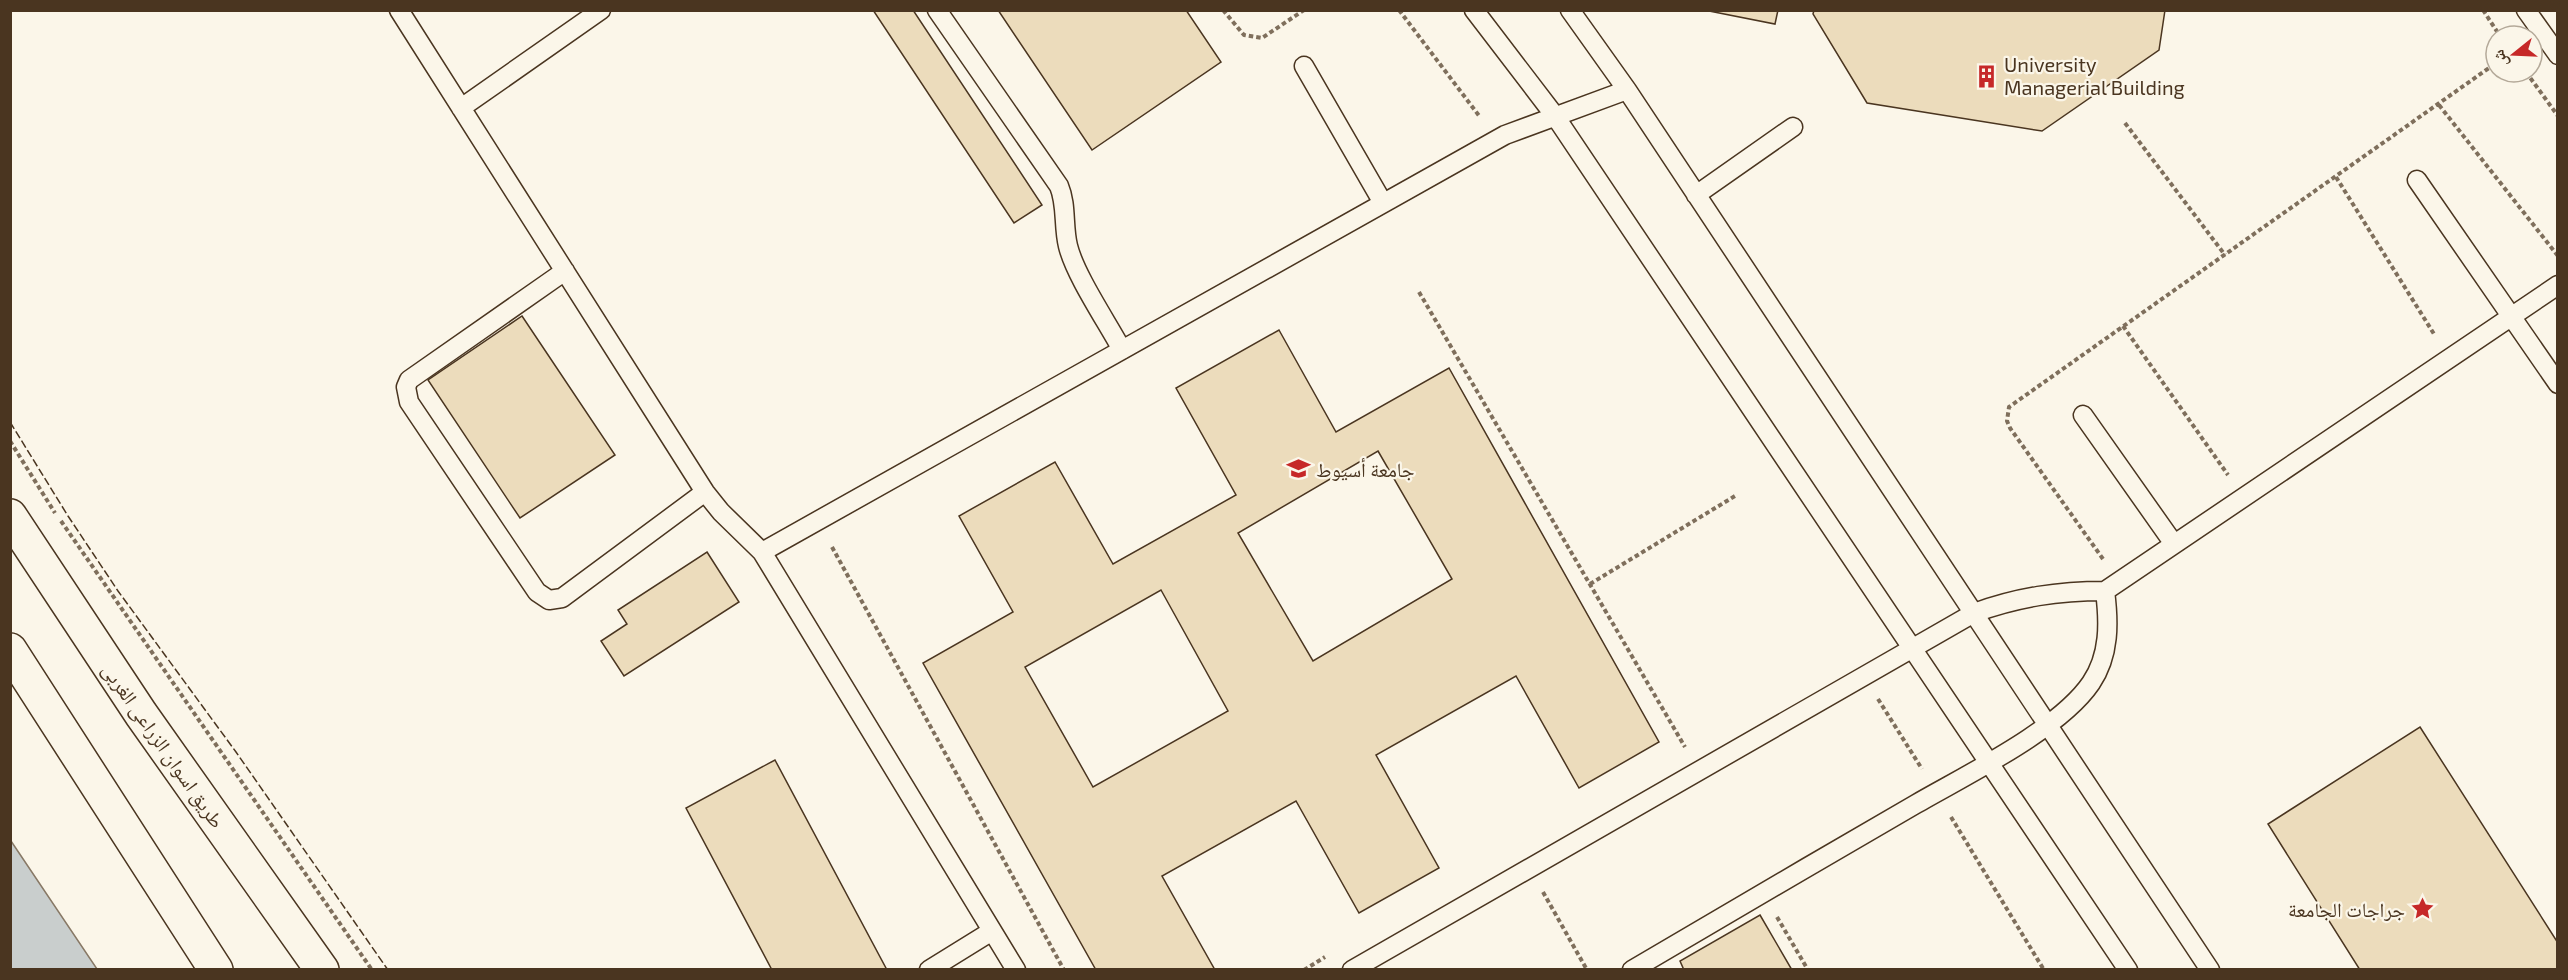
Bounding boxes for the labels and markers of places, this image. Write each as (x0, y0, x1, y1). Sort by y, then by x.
place label: University Managerial Building (2004, 52, 2185, 99)
building icon: University Managerial Building (1973, 63, 1999, 89)
school or university icon: جامعة أسيوط (1285, 456, 1311, 482)
place label: جامعة أسيوط (1316, 457, 1415, 481)
place icon: جراجات الجامعة (2410, 896, 2436, 922)
place label: جراجات الجامعة (2288, 897, 2405, 921)

